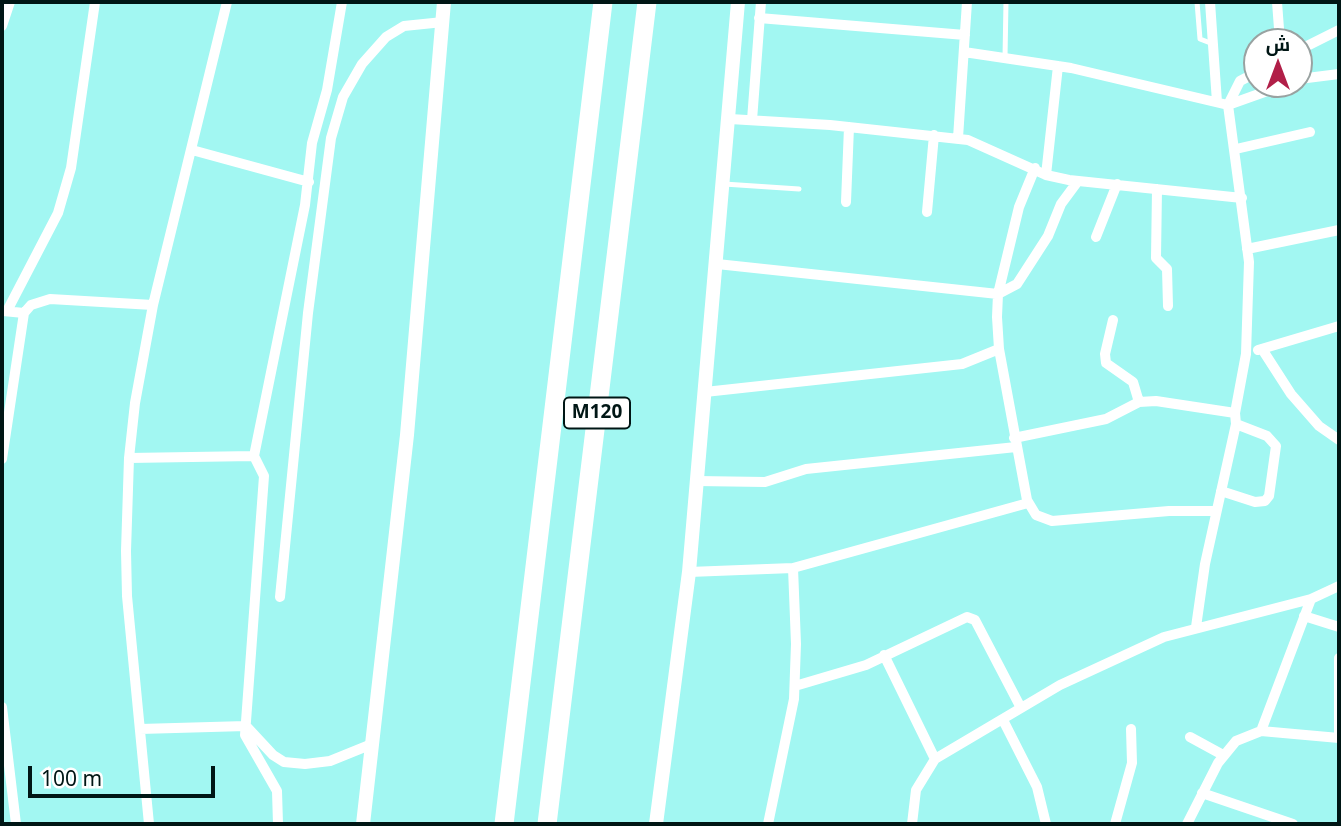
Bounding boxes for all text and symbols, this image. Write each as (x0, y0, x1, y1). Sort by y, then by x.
north arrow (1243, 28, 1313, 98)
text: ش (1266, 31, 1290, 57)
road number: M120 (564, 398, 630, 428)
scale bar (32, 752, 219, 796)
text: 100 m (41, 764, 102, 792)

